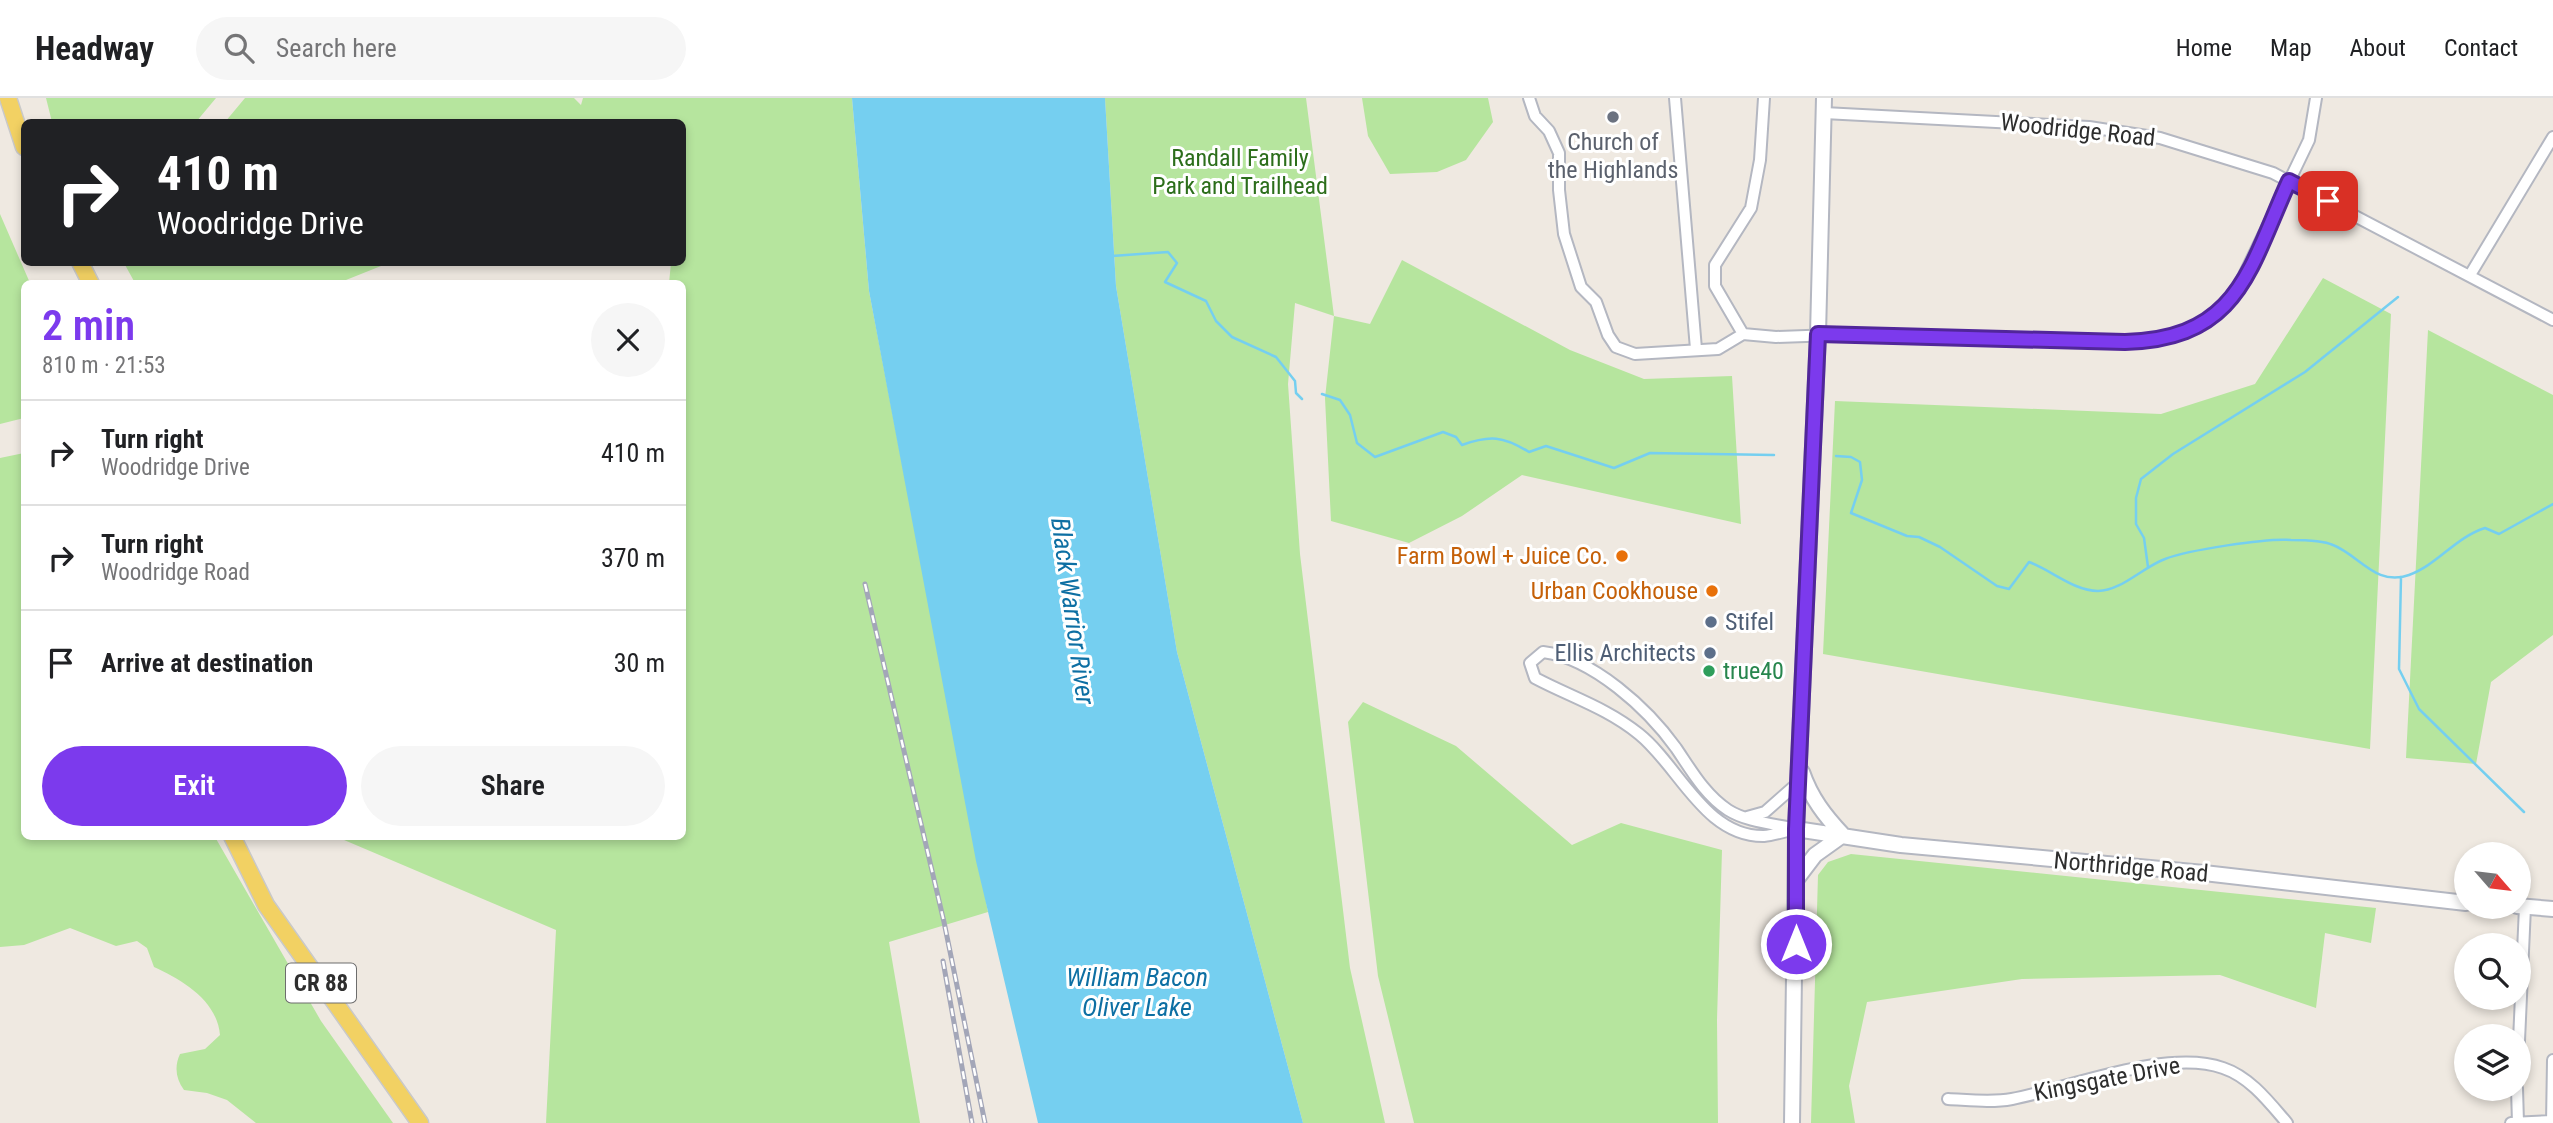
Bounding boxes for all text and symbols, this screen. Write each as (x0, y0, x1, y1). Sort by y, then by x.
search box (196, 17, 686, 80)
text: Headway (35, 29, 154, 68)
icon: search (220, 29, 258, 67)
text: Search here (276, 33, 397, 63)
text: Home (2176, 34, 2232, 62)
text: Map (2270, 34, 2312, 62)
text: About (2350, 34, 2406, 62)
text: Contact (2444, 34, 2518, 62)
street label: Woodridge Road (1999, 108, 2157, 152)
marker: Church of the Highlands (1605, 109, 1621, 125)
place label: Church of the Highlands (1548, 128, 1678, 184)
park label: Randall Family Park and Trailhead (1152, 144, 1328, 200)
text: 410 m (157, 145, 279, 202)
icon: right (42, 147, 133, 238)
pin (2298, 171, 2358, 231)
icon: arrive (2309, 182, 2347, 220)
text: Woodridge Drive (157, 204, 364, 242)
text: 2 min (42, 301, 135, 350)
button: close (591, 303, 665, 377)
text: 810 m · 21:53 (42, 352, 166, 379)
text: Turn right (101, 424, 203, 454)
icon: right (42, 434, 80, 472)
text: 410 m (601, 438, 665, 468)
text: Woodridge Drive (101, 454, 250, 481)
water label: Black Warrior River (1045, 516, 1101, 708)
text: Turn right (101, 529, 203, 559)
icon: right (42, 539, 80, 577)
place label: Farm Bowl + Juice Co. (1397, 542, 1608, 570)
text: 370 m (601, 543, 665, 573)
marker: Farm Bowl + Juice Co. (1614, 548, 1630, 564)
text: Woodridge Road (101, 559, 250, 586)
place label: Urban Cookhouse (1531, 577, 1698, 605)
marker: Urban Cookhouse (1704, 583, 1720, 599)
place label: Stifel (1725, 608, 1774, 636)
marker: Stifel (1703, 614, 1719, 630)
place label: Ellis Architects (1554, 639, 1696, 667)
icon: arrive (42, 644, 80, 682)
marker: Ellis Architects (1702, 645, 1718, 661)
text: Arrive at destination (101, 648, 313, 678)
text: 30 m (614, 648, 665, 678)
place label: true40 (1723, 657, 1784, 685)
marker: true40 (1701, 663, 1717, 679)
button: Exit (42, 746, 347, 826)
button: Share (361, 746, 665, 826)
north arrow (2454, 842, 2530, 919)
map controls (2454, 842, 2531, 1101)
street label: Northridge Road (2053, 846, 2209, 888)
position arrow (1759, 907, 1833, 981)
button: search (2454, 933, 2531, 1010)
water label: William Bacon Oliver Lake (1066, 962, 1208, 1022)
road number: CR 88 (286, 964, 356, 1002)
button: layers (2454, 1024, 2531, 1101)
street label: Kingsgate Drive (2032, 1051, 2182, 1107)

